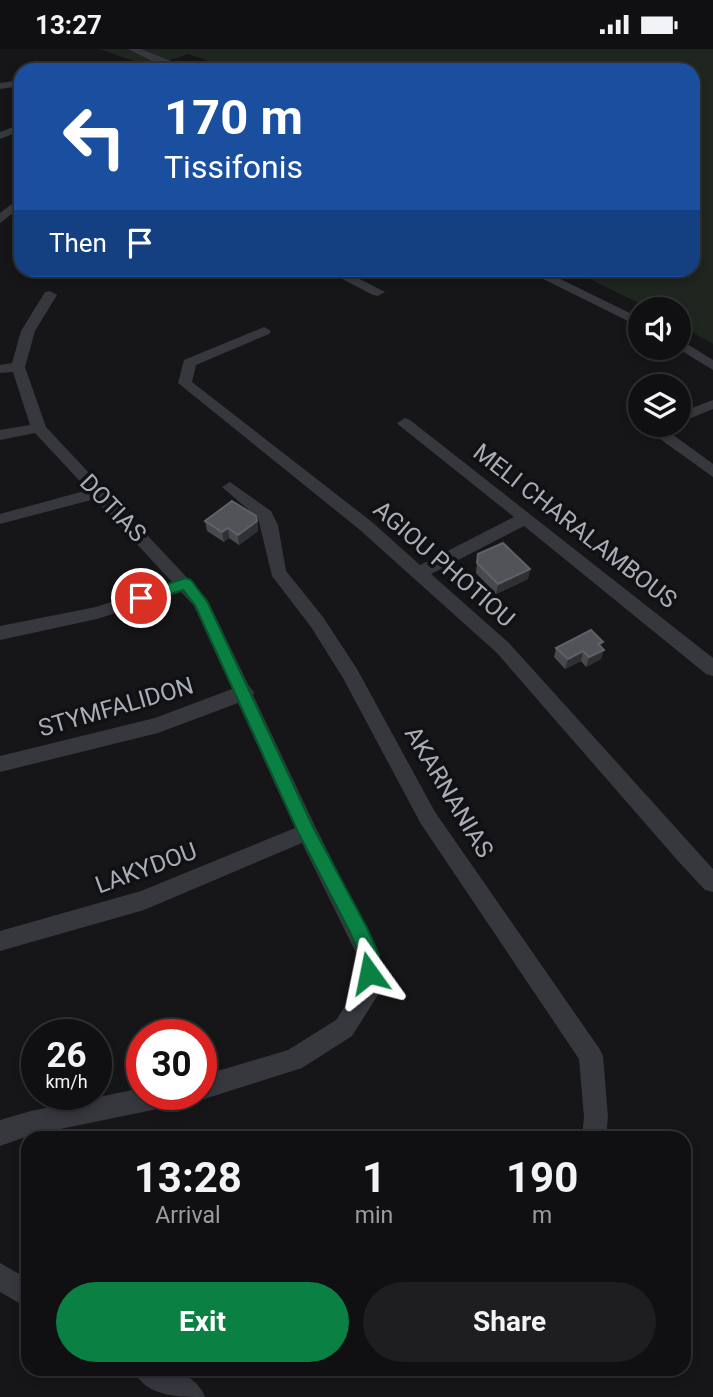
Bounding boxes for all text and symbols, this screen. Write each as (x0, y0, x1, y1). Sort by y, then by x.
text: 13:27 (35, 10, 102, 40)
text: 170 m (164, 89, 303, 146)
icon: left (49, 91, 140, 182)
text: Tissifonis (164, 148, 303, 186)
icon: arrive (121, 224, 159, 262)
text: Then (49, 228, 107, 258)
map controls (628, 297, 691, 437)
button: sound (628, 297, 691, 360)
button: layers (628, 374, 691, 437)
street label: MELI CHARALAMBOUS (468, 438, 682, 614)
street label: DOTIAS (74, 468, 152, 548)
street label: AGIOU PHOTIOU (368, 495, 520, 633)
pin (111, 568, 171, 628)
icon: arrive (122, 579, 160, 617)
street label: STYMFALIDON (35, 672, 197, 742)
street label: AKARNANIAS (399, 721, 499, 863)
street label: LAKYDOU (91, 837, 201, 899)
position arrow (332, 936, 406, 1010)
speed limit sign: 30 (126, 1019, 217, 1110)
text: 26 (46, 1035, 87, 1076)
text: km/h (45, 1071, 88, 1092)
text: 13:28 (134, 1153, 242, 1202)
text: 1 (362, 1153, 386, 1202)
text: 190 (506, 1153, 578, 1202)
text: Arrival (155, 1202, 221, 1229)
text: min (355, 1202, 393, 1229)
text: m (532, 1202, 552, 1229)
button: Exit (56, 1282, 349, 1362)
button: Share (363, 1282, 656, 1362)

